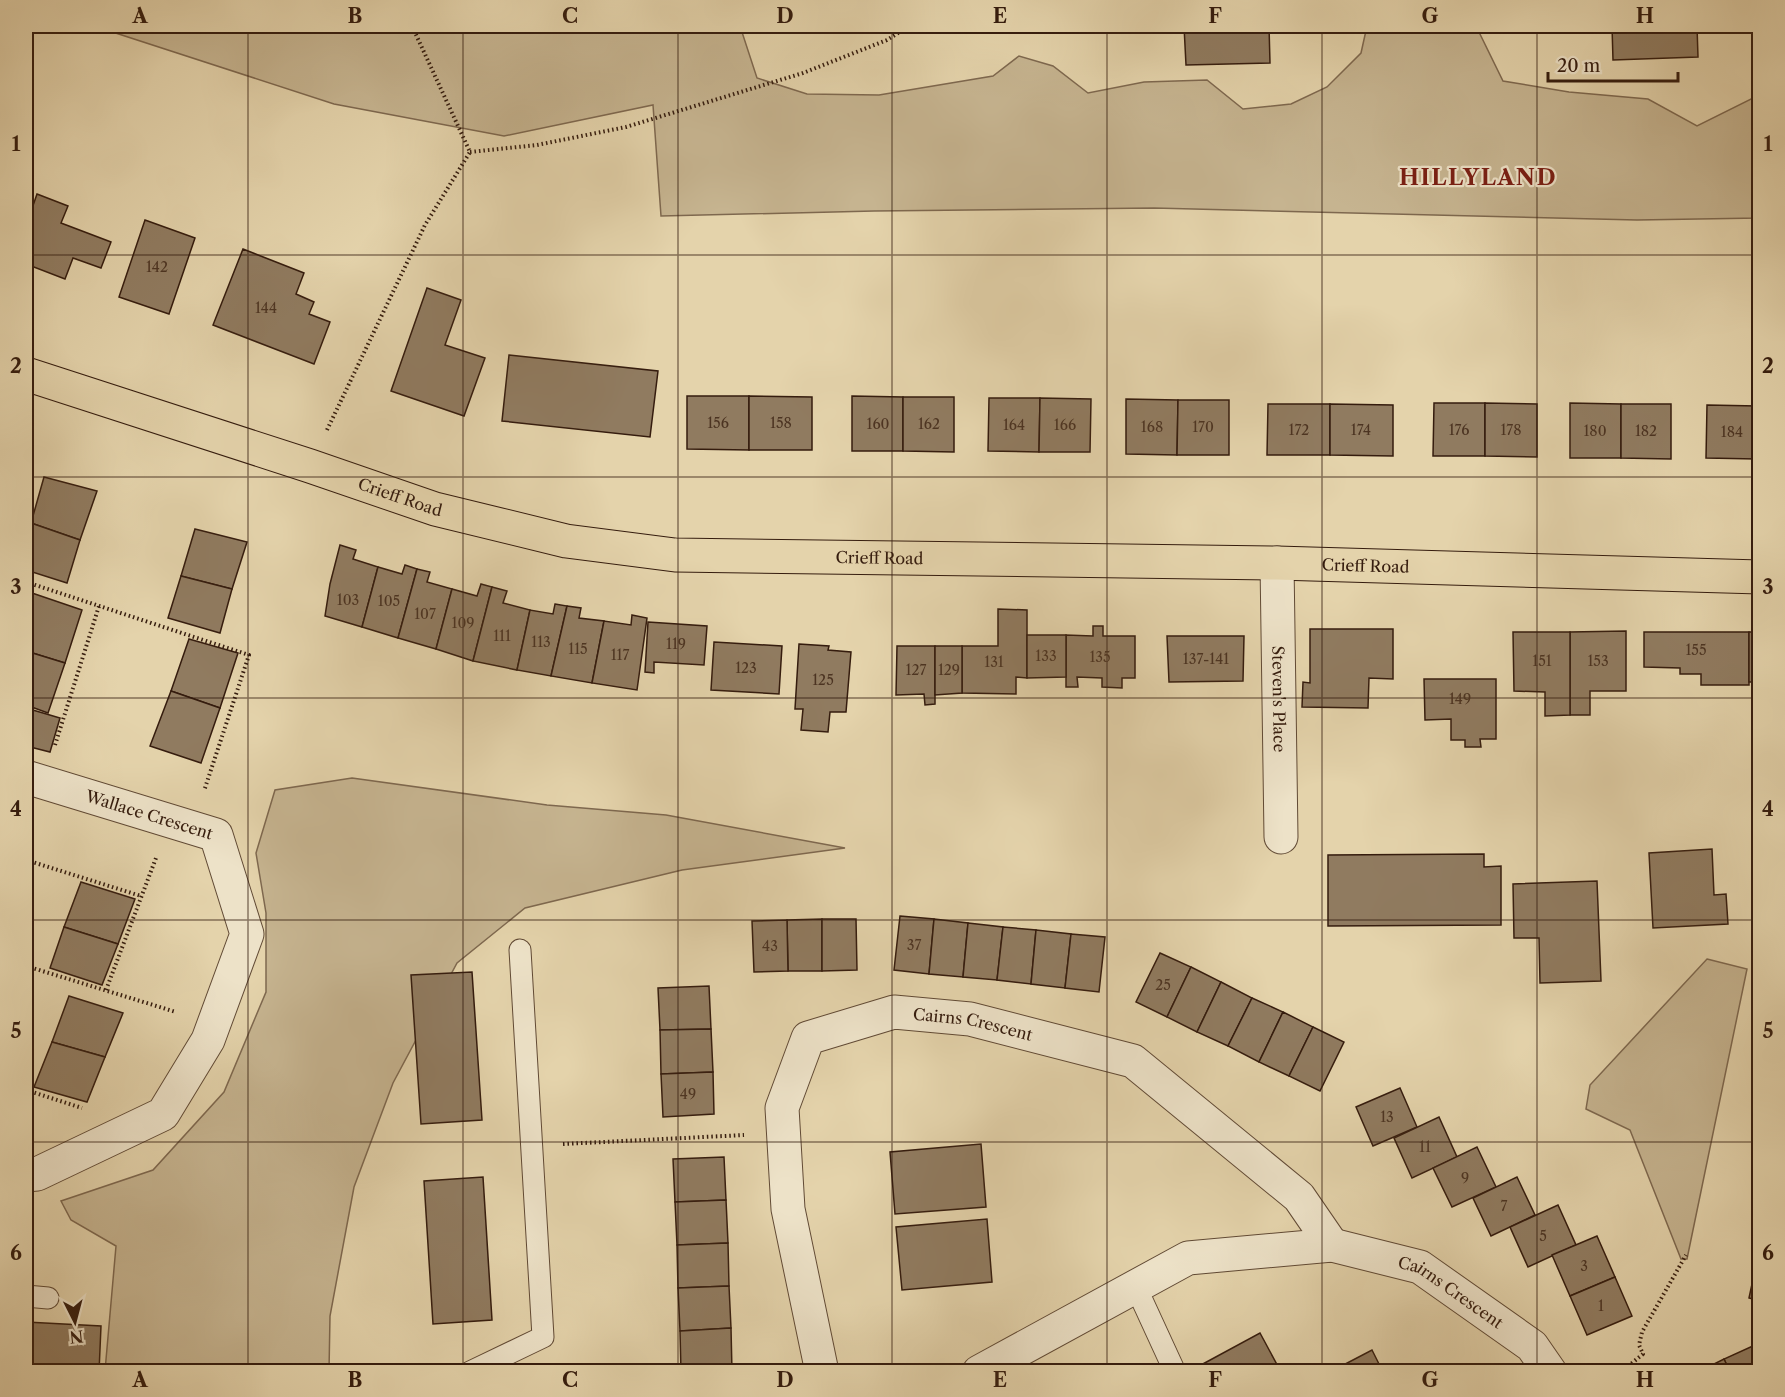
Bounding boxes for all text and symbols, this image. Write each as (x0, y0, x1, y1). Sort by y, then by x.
text: A (131, 4, 148, 28)
text: B (348, 4, 363, 28)
text: C (562, 4, 578, 28)
text: D (776, 4, 794, 28)
text: E (993, 4, 1007, 28)
text: F (1208, 4, 1222, 28)
text: G (1422, 4, 1439, 28)
text: H (1636, 4, 1654, 28)
scale bar (1548, 45, 1678, 83)
text: 20 m (1557, 55, 1601, 77)
text: 1 (12, 132, 21, 156)
text: 1 (1764, 132, 1773, 156)
district label: HILLYLAND (1399, 164, 1557, 191)
house number: 142 (146, 258, 168, 276)
house number: 144 (255, 299, 277, 317)
text: 2 (10, 354, 22, 378)
text: 2 (1762, 354, 1774, 378)
house number: 156 (707, 414, 729, 432)
house number: 158 (770, 414, 792, 432)
house number: 160 (867, 415, 890, 433)
house number: 162 (918, 415, 940, 433)
house number: 164 (1003, 416, 1025, 434)
house number: 166 (1054, 416, 1076, 434)
house number: 168 (1141, 418, 1163, 436)
house number: 170 (1192, 418, 1214, 436)
house number: 172 (1289, 421, 1309, 439)
house number: 174 (1351, 421, 1371, 439)
house number: 176 (1449, 421, 1469, 439)
house number: 178 (1500, 421, 1522, 439)
house number: 180 (1583, 422, 1607, 440)
house number: 182 (1635, 422, 1657, 440)
house number: 184 (1721, 423, 1743, 441)
street label: Crieff Road (356, 473, 445, 520)
street label: Crieff Road (835, 547, 924, 568)
street label: Crieff Road (1321, 554, 1410, 577)
text: 3 (10, 575, 22, 599)
text: 3 (1762, 575, 1774, 599)
house number: 103 (337, 591, 359, 609)
house number: 105 (378, 592, 400, 610)
house number: 107 (414, 605, 436, 623)
house number: 109 (452, 614, 474, 632)
house number: 111 (493, 627, 511, 645)
house number: 113 (531, 633, 551, 651)
house number: 119 (666, 635, 686, 653)
house number: 115 (568, 640, 588, 658)
house number: 155 (1685, 641, 1707, 659)
house number: 117 (611, 646, 629, 664)
street label: Steven's Place (1268, 646, 1290, 752)
house number: 133 (1035, 647, 1057, 665)
house number: 135 (1089, 648, 1111, 666)
house number: 137-141 (1183, 650, 1229, 668)
house number: 151 (1532, 652, 1552, 670)
house number: 153 (1587, 652, 1609, 670)
house number: 131 (984, 653, 1004, 671)
house number: 123 (735, 659, 757, 677)
house number: 127 (906, 661, 927, 679)
house number: 129 (938, 661, 960, 679)
house number: 125 (812, 671, 834, 689)
house number: 149 (1449, 690, 1471, 708)
street label: Wallace Crescent (82, 786, 216, 844)
text: 4 (10, 797, 22, 821)
text: 4 (1762, 797, 1774, 821)
house number: 37 (907, 936, 921, 954)
house number: 43 (762, 937, 778, 955)
house number: 25 (1155, 976, 1171, 994)
street label: Cairns Crescent (912, 1004, 1035, 1045)
text: 5 (10, 1019, 22, 1043)
text: 5 (1762, 1019, 1774, 1043)
house number: 49 (680, 1085, 696, 1103)
house number: 13 (1380, 1108, 1394, 1126)
house number: 11 (1419, 1138, 1431, 1156)
house number: 9 (1461, 1169, 1469, 1187)
house number: 7 (1501, 1197, 1508, 1215)
house number: 5 (1539, 1227, 1547, 1245)
text: 6 (10, 1241, 22, 1265)
text: 6 (1762, 1241, 1774, 1265)
street label: Cairns Crescent (1396, 1252, 1507, 1333)
house number: 3 (1580, 1257, 1588, 1275)
north arrow (45, 1292, 105, 1352)
house number: 1 (1598, 1297, 1604, 1315)
text: N (69, 1326, 85, 1348)
text: A (131, 1368, 148, 1392)
text: B (348, 1368, 363, 1392)
text: C (562, 1368, 578, 1392)
text: D (776, 1368, 794, 1392)
text: E (993, 1368, 1007, 1392)
text: F (1208, 1368, 1222, 1392)
text: G (1422, 1368, 1439, 1392)
text: H (1636, 1368, 1654, 1392)

